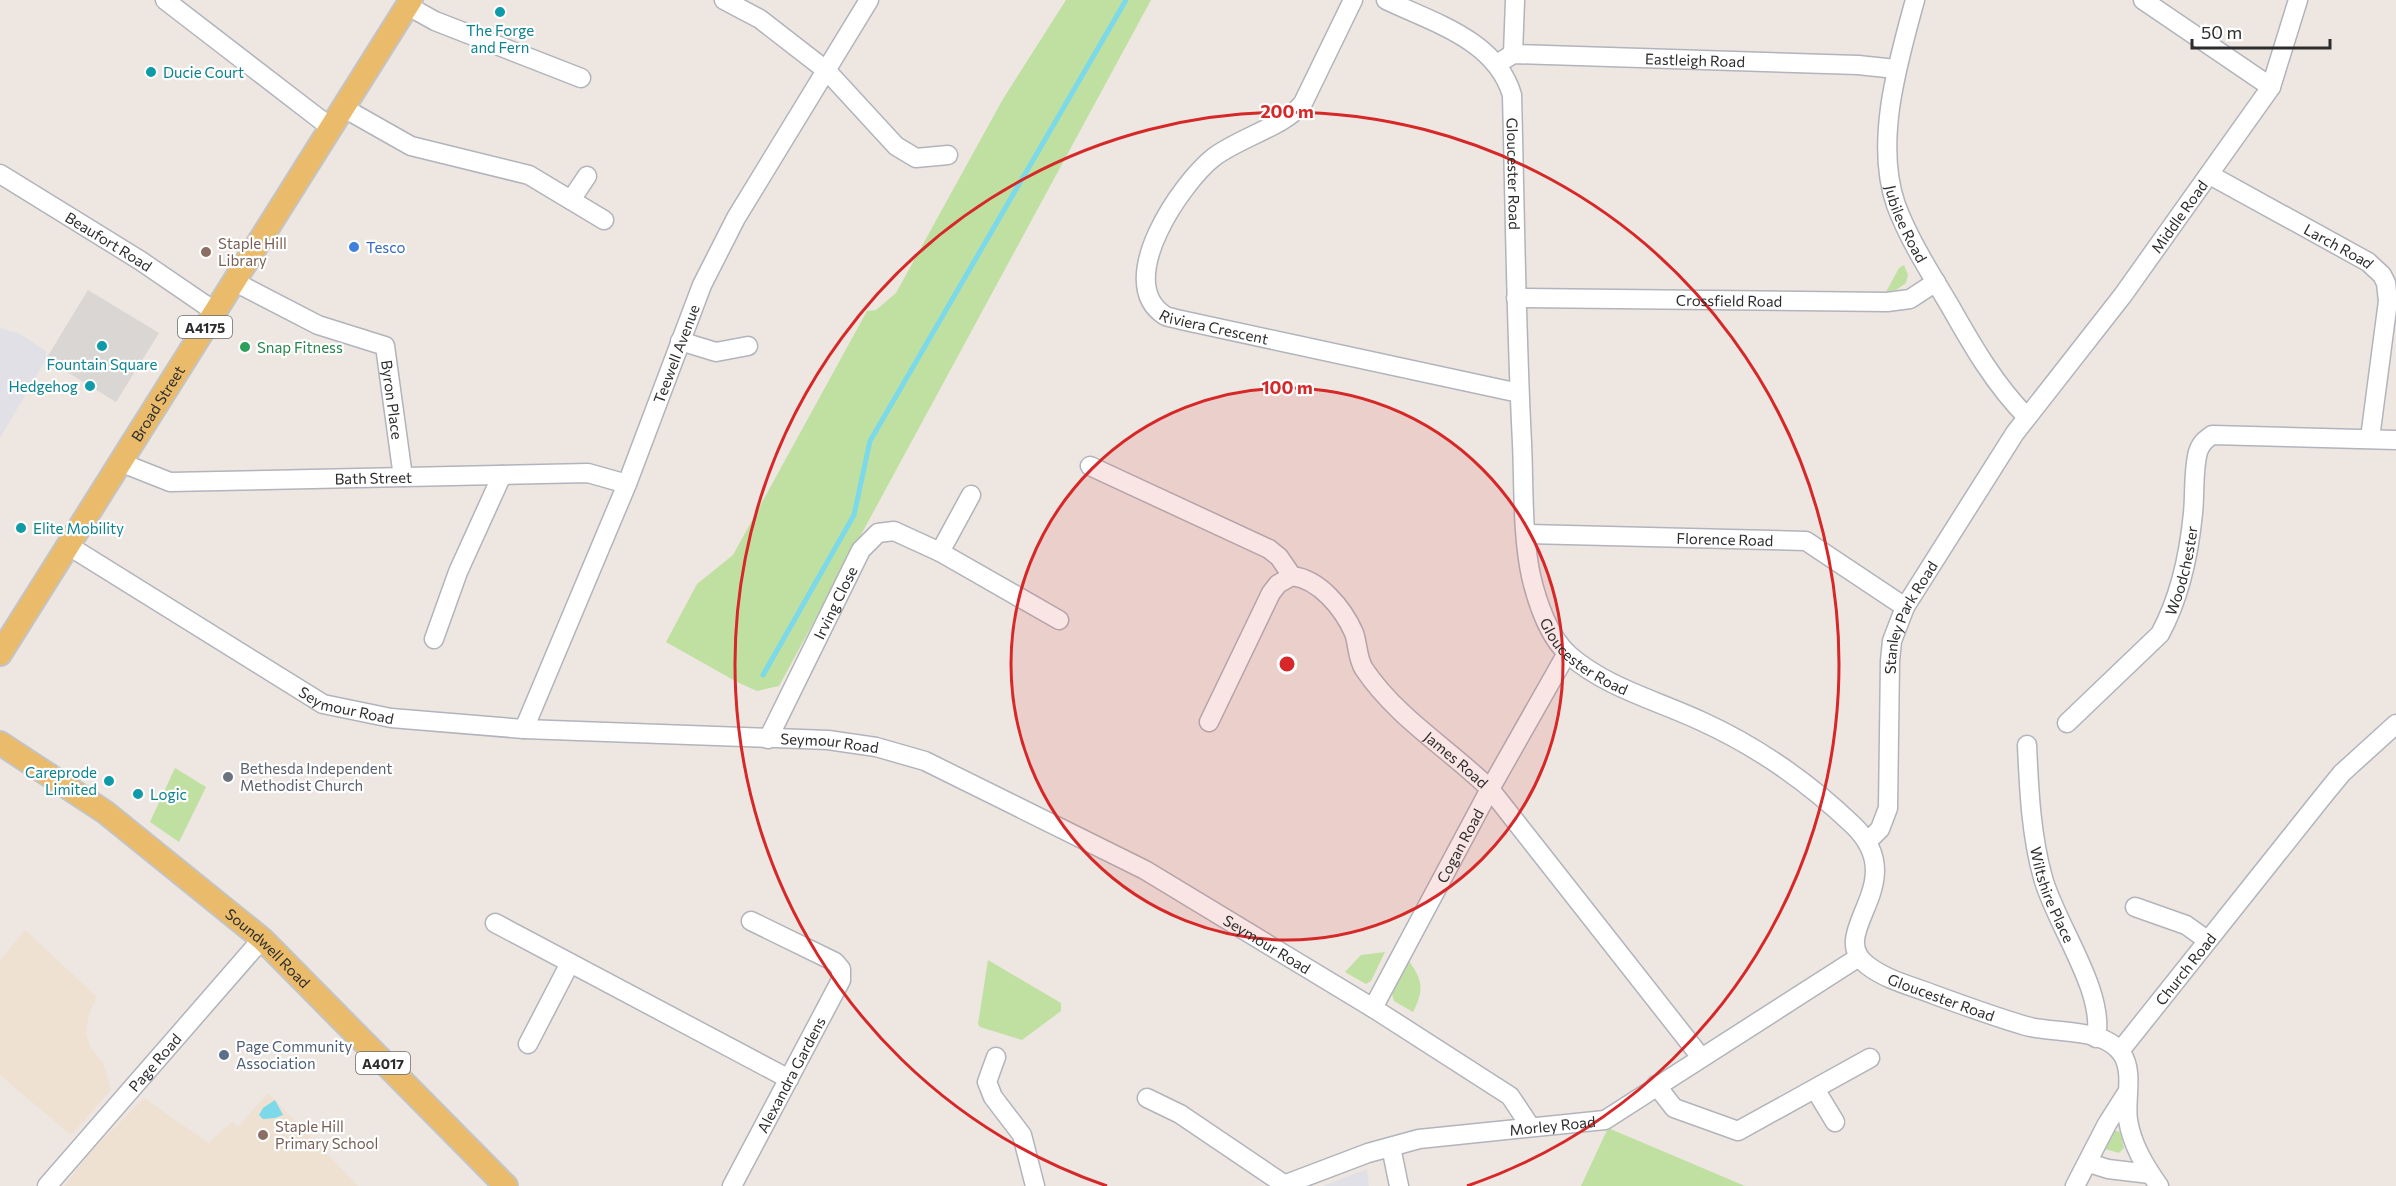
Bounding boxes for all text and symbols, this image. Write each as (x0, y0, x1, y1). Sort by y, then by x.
marker: The Forge and Fern (493, 5, 507, 19)
scale bar (2192, 12, 2330, 50)
place label: The Forge and Fern (466, 21, 534, 56)
text: 50 m (2201, 21, 2242, 43)
street label: Eastleigh Road (1645, 49, 1745, 70)
place label: Ducie Court (163, 63, 244, 81)
marker: Ducie Court (144, 65, 158, 79)
text: 200 m (1260, 100, 1314, 122)
street label: Gloucester Road (1504, 117, 1524, 230)
street label: Middle Road (2147, 176, 2211, 256)
street label: Jubilee Road (1882, 183, 1931, 266)
street label: Beaufort Road (62, 208, 156, 275)
street label: Larch Road (2301, 220, 2378, 272)
place label: Staple Hill Library (218, 234, 287, 269)
place label: Tesco (366, 238, 406, 256)
marker: Tesco (347, 240, 361, 254)
marker: Staple Hill Library (199, 245, 213, 259)
street label: Crossfield Road (1676, 291, 1782, 310)
street label: Teewell Avenue (649, 302, 703, 406)
street label: Riviera Crescent (1156, 305, 1270, 348)
road number: A4175 (178, 316, 232, 338)
place label: Snap Fitness (257, 338, 343, 356)
marker: Fountain Square (95, 339, 109, 353)
marker: Snap Fitness (238, 340, 252, 354)
place label: Fountain Square (47, 355, 158, 373)
street label: Byron Place (378, 359, 407, 440)
street label: Broad Street (127, 362, 188, 445)
text: 100 m (1261, 376, 1313, 398)
place label: Hedgehog (9, 377, 78, 395)
marker: Hedgehog (83, 379, 97, 393)
street label: Bath Street (334, 468, 412, 487)
place label: Elite Mobility (33, 519, 124, 537)
marker: Elite Mobility (14, 521, 28, 535)
street label: Woodchester (2161, 525, 2201, 618)
street label: Florence Road (1676, 529, 1774, 549)
street label: Stanley Park Road (1881, 557, 1941, 674)
street label: Irving Close (810, 563, 861, 642)
street label: Gloucester Road (1537, 615, 1631, 698)
centre of rings (1277, 654, 1297, 674)
street label: Seymour Road (296, 682, 396, 727)
street label: James Road (1421, 727, 1492, 792)
street label: Seymour Road (780, 729, 880, 756)
place label: Bethesda Independent Methodist Church (240, 759, 392, 794)
place label: Careprode Limited (25, 763, 97, 798)
marker: Bethesda Independent Methodist Church (221, 770, 235, 784)
marker: Careprode Limited (102, 774, 116, 788)
place label: Logic (150, 785, 187, 803)
marker: Logic (131, 787, 145, 801)
street label: Cogan Road (1433, 805, 1487, 886)
street label: Wiltshire Place (2027, 845, 2078, 946)
street label: Soundwell Road (222, 904, 314, 991)
street label: Seymour Road (1220, 911, 1314, 977)
street label: Church Road (2151, 929, 2220, 1009)
street label: Gloucester Road (1885, 970, 1997, 1025)
street label: Alexandra Gardens (753, 1014, 829, 1136)
street label: Page Road (125, 1030, 185, 1095)
place label: Page Community Association (236, 1037, 352, 1072)
marker: Page Community Association (217, 1048, 231, 1062)
road number: A4017 (356, 1052, 410, 1074)
street label: Morley Road (1508, 1112, 1596, 1139)
place label: Staple Hill Primary School (275, 1117, 378, 1152)
marker: Staple Hill Primary School (256, 1128, 270, 1142)

